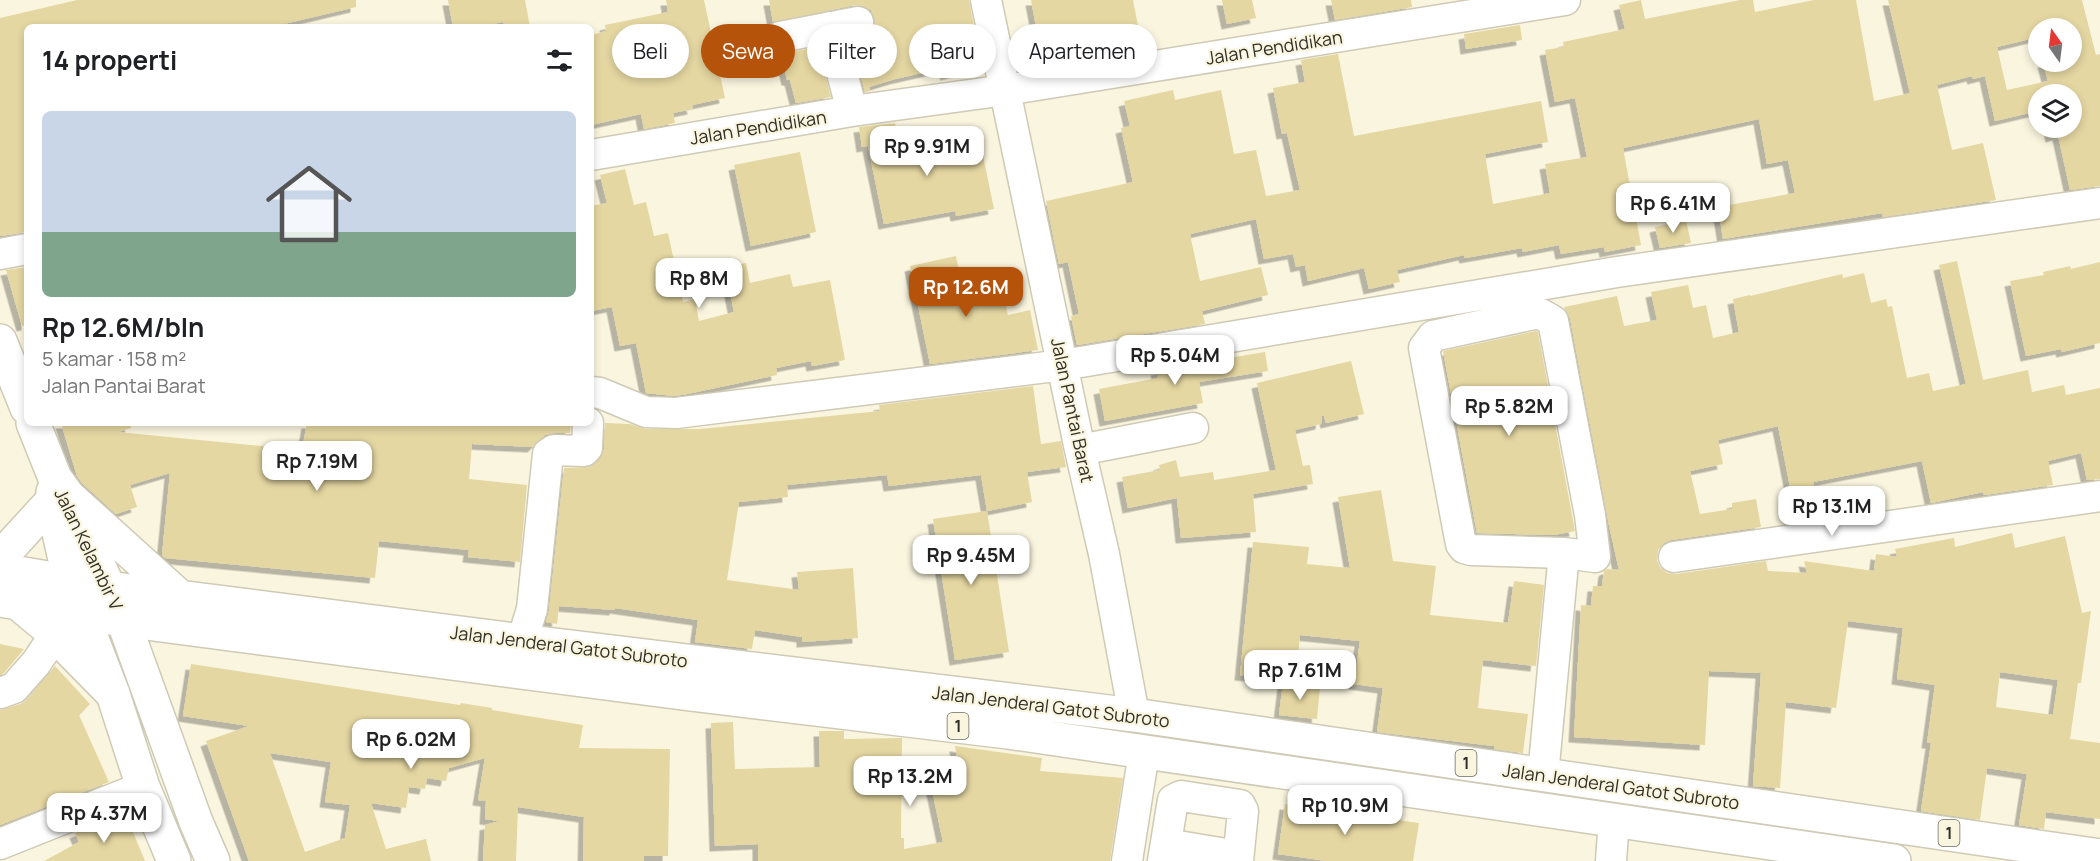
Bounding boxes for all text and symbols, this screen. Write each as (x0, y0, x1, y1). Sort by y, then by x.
north arrow (2028, 18, 2082, 72)
map controls (2028, 18, 2082, 138)
chip: Beli (612, 24, 689, 78)
chip: Sewa (701, 24, 795, 78)
chip: Filter (807, 24, 897, 78)
chip: Baru (909, 24, 996, 78)
chip: Apartemen (1008, 24, 1157, 78)
street label: Jalan Pendidikan (1204, 24, 1344, 70)
text: 14 properti (42, 42, 177, 78)
icon: filters (543, 44, 576, 77)
button: layers (2028, 84, 2082, 138)
street label: Jalan Pendidikan (688, 104, 828, 150)
pin: Rp 9.91M (865, 126, 989, 177)
text: Rp 9.91M (884, 132, 970, 159)
icon: home (255, 150, 363, 258)
pin: Rp 6.41M (1611, 183, 1735, 234)
text: Rp 6.41M (1630, 189, 1716, 216)
pin: Rp 8M (657, 258, 741, 309)
text: Rp 8M (670, 264, 728, 291)
pin: Rp 12.6M (904, 267, 1028, 318)
text: Rp 12.6M (923, 273, 1009, 300)
text: Rp 12.6M/bln (42, 309, 204, 345)
street label: Jalan Pantai Barat (1046, 335, 1100, 485)
pin: Rp 5.04M (1113, 335, 1237, 386)
text: Rp 5.04M (1130, 341, 1220, 368)
text: 5 kamar · 158 m² (42, 345, 186, 372)
text: Jalan Pantai Barat (42, 372, 206, 399)
pin: Rp 5.82M (1447, 386, 1571, 437)
text: Rp 5.82M (1465, 392, 1553, 419)
pin: Rp 7.19M (255, 441, 379, 492)
text: Rp 7.19M (276, 447, 358, 474)
street label: Jalan Kelambir V (49, 484, 129, 614)
pin: Rp 13.1M (1770, 486, 1894, 537)
text: Rp 13.1M (1792, 492, 1872, 519)
pin: Rp 9.45M (909, 535, 1033, 586)
text: Rp 9.45M (927, 541, 1015, 568)
street label: Jalan Jenderal Gatot Subroto (449, 620, 689, 672)
pin: Rp 7.61M (1238, 650, 1362, 701)
text: Rp 7.61M (1258, 656, 1342, 683)
street label: Jalan Jenderal Gatot Subroto (931, 680, 1171, 732)
road number: 1 (948, 713, 968, 739)
pin: Rp 6.02M (349, 719, 473, 770)
text: Rp 6.02M (366, 725, 456, 752)
road number: 1 (1456, 750, 1476, 776)
pin: Rp 13.2M (848, 756, 972, 807)
street label: Jalan Jenderal Gatot Subroto (1501, 757, 1741, 815)
text: Rp 13.2M (868, 762, 953, 789)
pin: Rp 10.9M (1283, 785, 1407, 836)
text: Rp 10.9M (1301, 791, 1389, 818)
pin: Rp 4.37M (42, 793, 166, 844)
text: Rp 4.37M (61, 799, 147, 826)
road number: 1 (1938, 820, 1960, 846)

